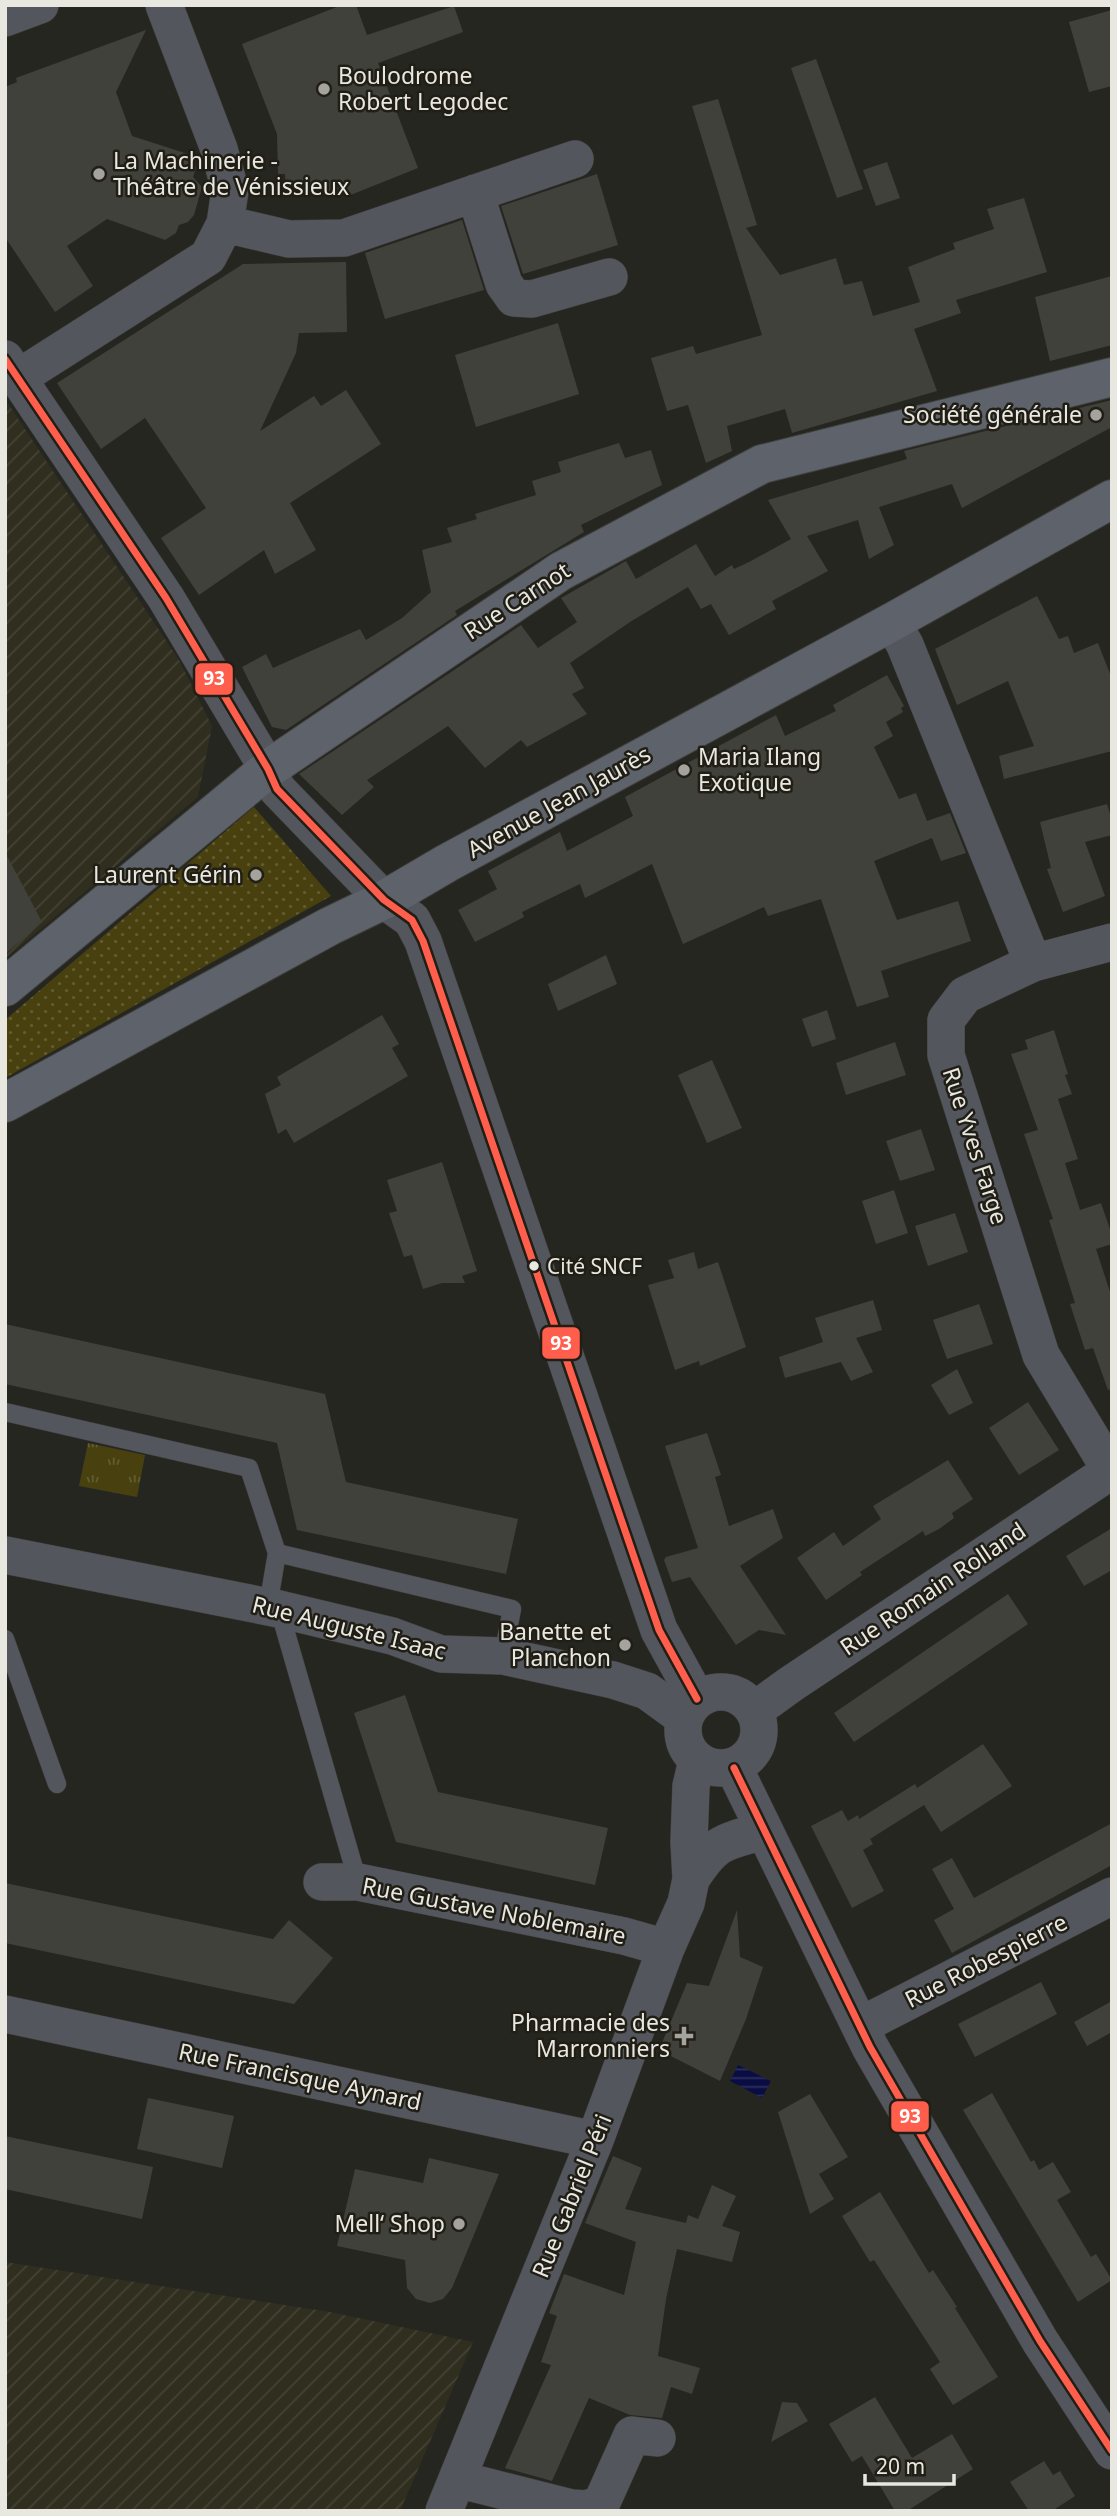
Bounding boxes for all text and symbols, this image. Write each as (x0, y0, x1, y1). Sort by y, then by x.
place label: Boulodrome Robert Legodec (338, 59, 508, 117)
marker: Boulodrome Robert Legodec (316, 81, 332, 97)
place label: La Machinerie - Théâtre de Vénissieux (113, 144, 349, 202)
marker: La Machinerie - Théâtre de Vénissieux (91, 166, 107, 182)
place label: Société générale (903, 398, 1082, 430)
marker: Société générale (1088, 407, 1104, 423)
street label: Rue Carnot (457, 554, 576, 646)
line badge: 93 (194, 662, 234, 696)
text: 93 (203, 665, 225, 691)
street label: Avenue Jean Jaurès (461, 737, 656, 865)
place label: Maria Ilang Exotique (698, 740, 821, 798)
marker: Maria Ilang Exotique (676, 762, 692, 778)
place label: Laurent Gérin (93, 858, 242, 890)
marker: Laurent Gérin (248, 867, 264, 883)
street label: Rue Yves Farge (935, 1063, 1016, 1228)
place label: Cité SNCF (547, 1252, 642, 1280)
marker: Cité SNCF (527, 1259, 541, 1273)
line badge: 93 (541, 1326, 581, 1360)
text: 93 (550, 1330, 572, 1356)
street label: Rue Romain Rolland (833, 1514, 1032, 1662)
street label: Rue Auguste Isaac (249, 1587, 450, 1667)
place label: Banette et Planchon (499, 1615, 611, 1673)
marker: Banette et Planchon (617, 1637, 633, 1653)
street label: Rue Gustave Noblemaire (360, 1869, 629, 1951)
street label: Rue Robespierre (899, 1905, 1072, 2015)
place label: Pharmacie des Marronniers (511, 2006, 670, 2064)
marker: Pharmacie des Marronniers (676, 2028, 692, 2044)
street label: Rue Francisque Aynard (176, 2035, 425, 2117)
line badge: 93 (890, 2100, 930, 2133)
text: 93 (899, 2103, 921, 2129)
street label: Rue Gabriel Péri (524, 2109, 618, 2282)
place label: Mell‘ Shop (334, 2207, 445, 2239)
marker: Mell‘ Shop (451, 2216, 467, 2232)
scale bar (865, 2442, 954, 2486)
text: 20 m (876, 2452, 925, 2480)

